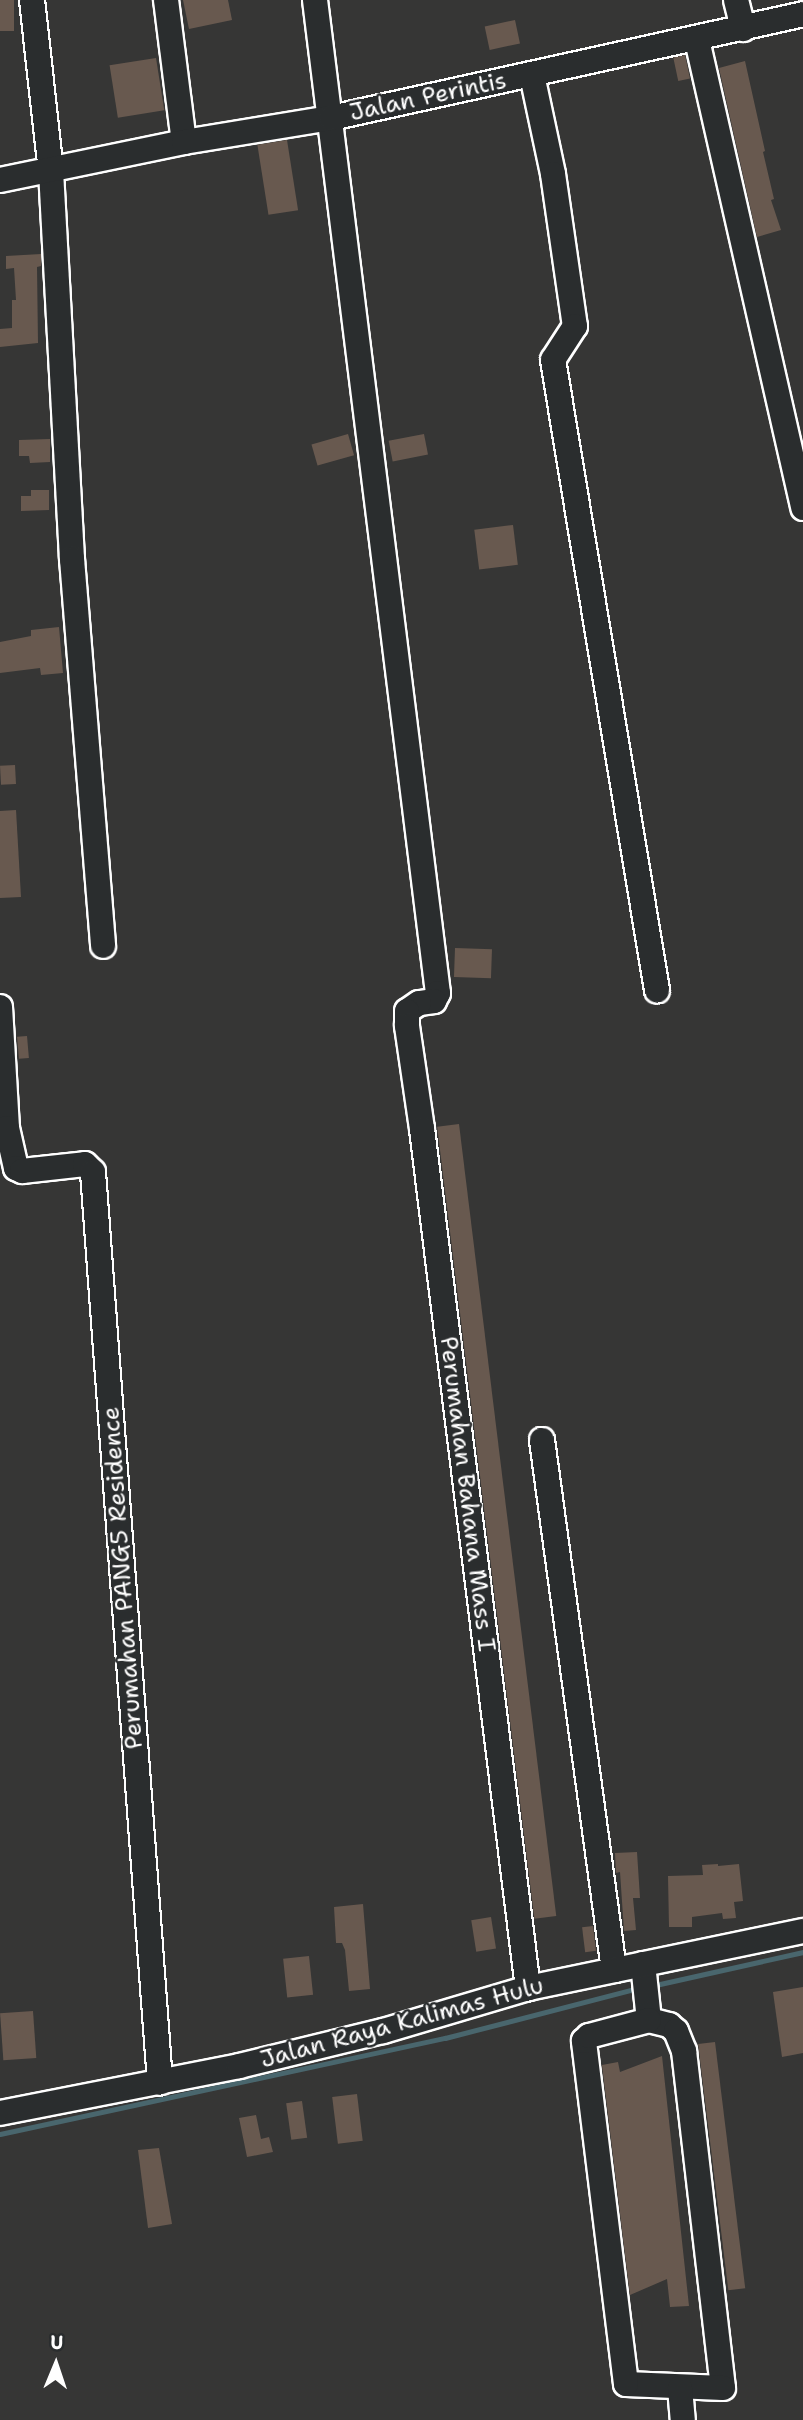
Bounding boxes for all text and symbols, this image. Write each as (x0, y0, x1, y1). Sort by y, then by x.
street label: Jalan Perintis (347, 66, 509, 128)
street label: Perumahan Bahana Mass I (433, 1335, 501, 1653)
street label: Perumahan PANG5 Residence (97, 1406, 149, 1750)
street label: Jalan Raya Kalimas Hulu (257, 1971, 547, 2075)
north arrow (21, 2329, 91, 2399)
text: U (50, 2330, 64, 2355)

